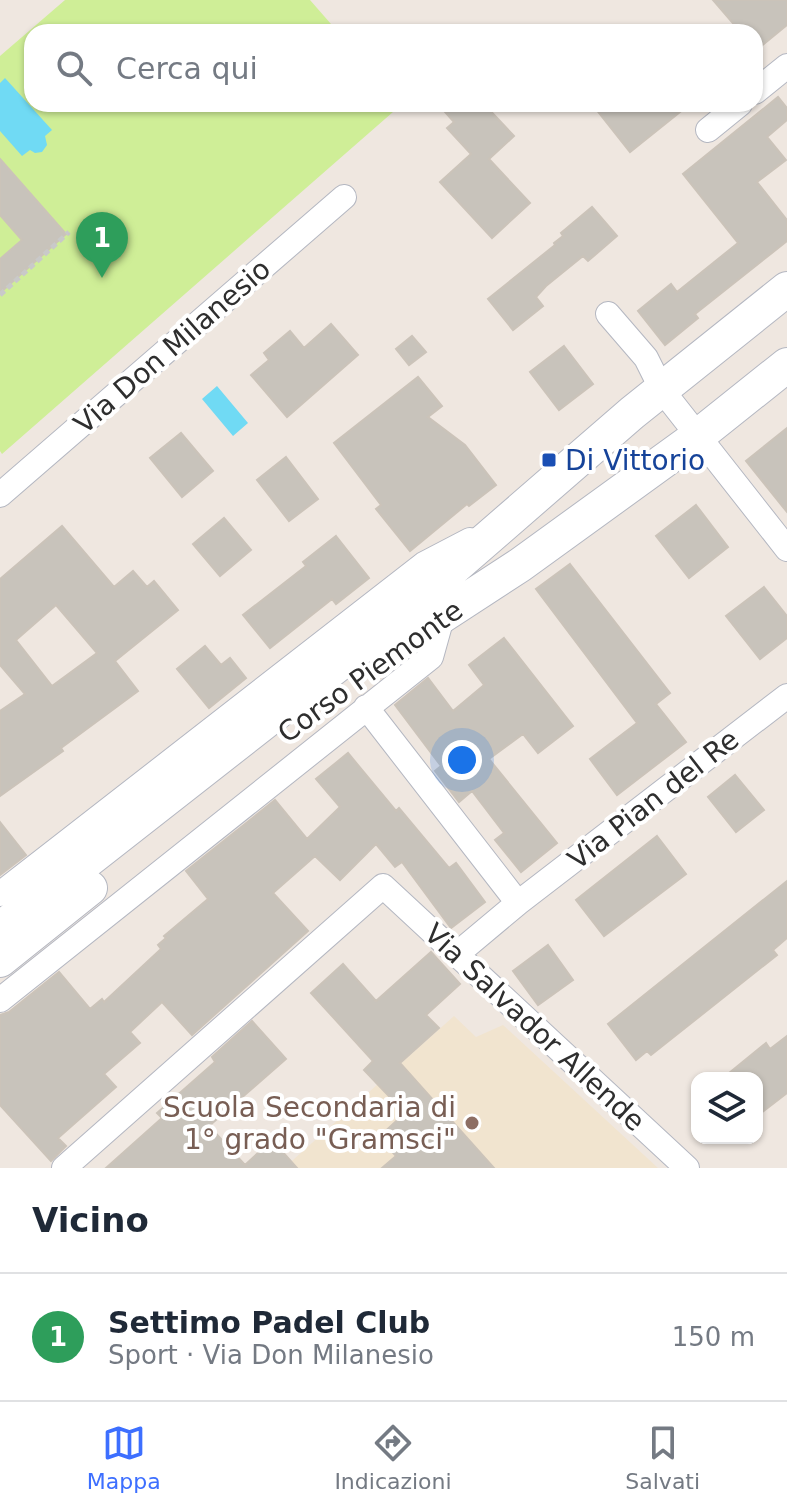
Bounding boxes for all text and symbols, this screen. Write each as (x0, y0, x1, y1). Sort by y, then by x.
search box (24, 24, 763, 112)
icon: search (52, 46, 96, 90)
text: Cerca qui (116, 51, 258, 86)
pin: 1 (76, 212, 128, 278)
street label: Via Don Milanesio (68, 252, 277, 441)
place label: Di Vittorio (565, 444, 705, 477)
marker: Di Vittorio (540, 451, 558, 469)
street label: Corso Piemonte (271, 593, 469, 750)
street label: Via Pian del Re (561, 723, 745, 876)
your location (442, 740, 482, 780)
street label: Via Salvador Allende (418, 917, 652, 1138)
map controls (691, 1072, 763, 1144)
button: layers (691, 1072, 763, 1144)
place label: Scuola Secondaria di 1° grado "Gramsci" (163, 1091, 456, 1156)
marker: Scuola Secondaria di 1° grado "Gramsci" (463, 1114, 481, 1132)
text: Vicino (32, 1200, 149, 1240)
text: Settimo Padel Club (108, 1305, 430, 1340)
text: 1 (49, 1322, 67, 1352)
text: 150 m (672, 1322, 755, 1352)
text: Sport · Via Don Milanesio (108, 1340, 434, 1370)
tab: Mappa (87, 1421, 161, 1494)
tab: Indicazioni (334, 1421, 452, 1494)
tab: Salvati (625, 1421, 700, 1494)

